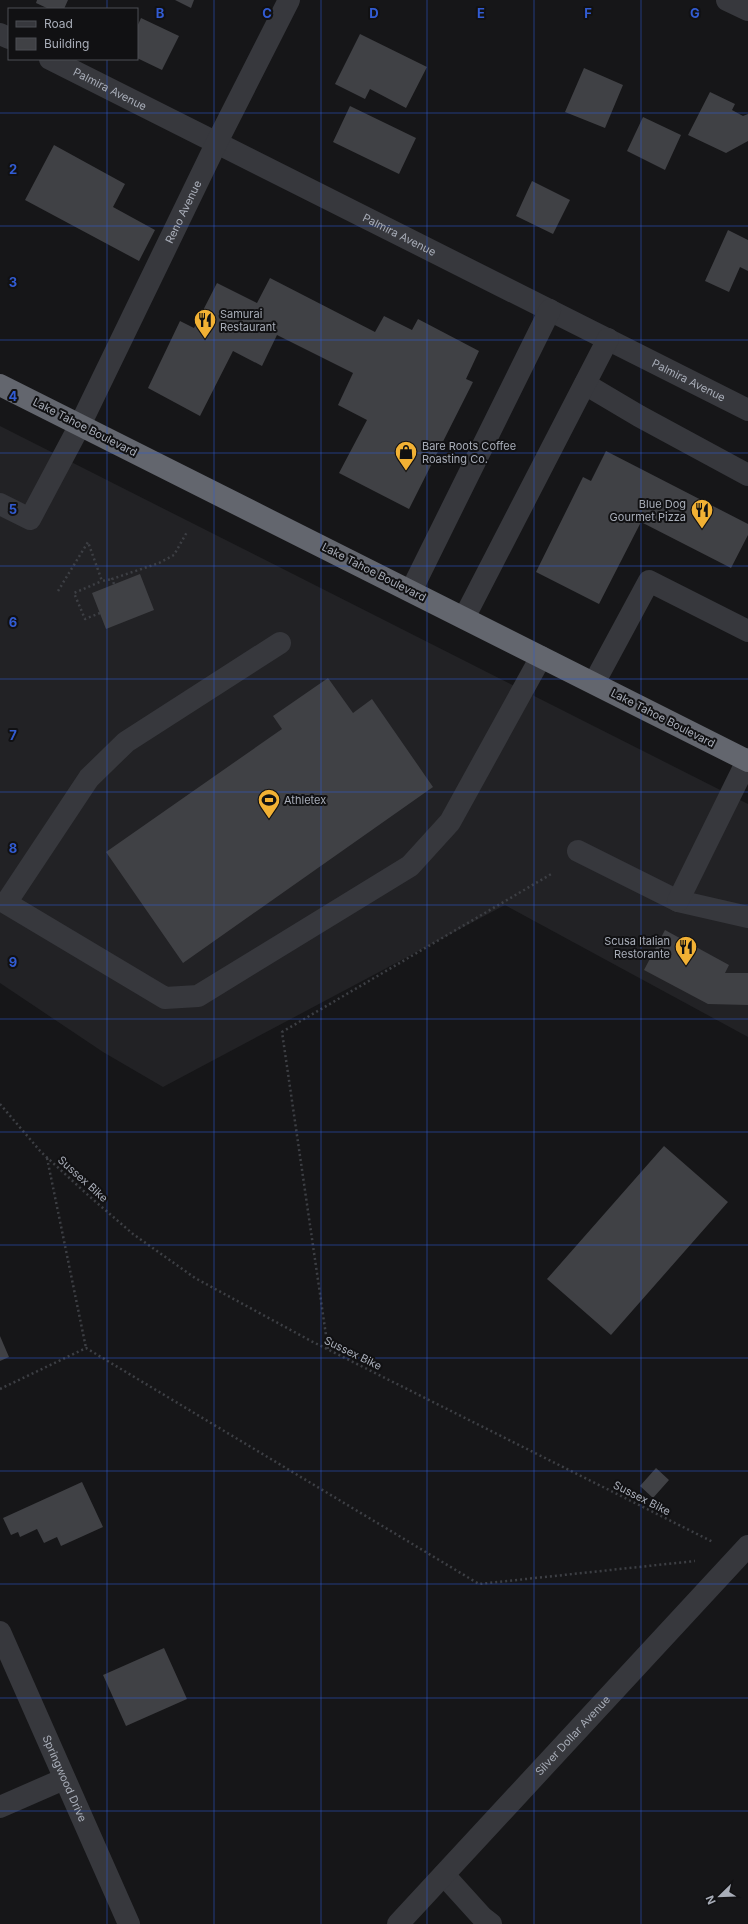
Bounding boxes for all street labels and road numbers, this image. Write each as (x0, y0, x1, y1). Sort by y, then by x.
street label: Palmira Avenue (71, 65, 149, 113)
street label: Reno Avenue (162, 178, 204, 245)
street label: Palmira Avenue (360, 210, 438, 259)
street label: Palmira Avenue (650, 356, 728, 405)
street label: Lake Tahoe Boulevard (31, 395, 139, 459)
street label: Lake Tahoe Boulevard (320, 540, 428, 604)
street label: Lake Tahoe Boulevard (609, 686, 717, 750)
street label: Sussex Bike (55, 1153, 111, 1205)
street label: Sussex Bike (322, 1333, 384, 1373)
street label: Sussex Bike (611, 1478, 673, 1518)
street label: Silver Dollar Avenue (532, 1692, 613, 1778)
street label: Springwood Drive (39, 1733, 90, 1824)

